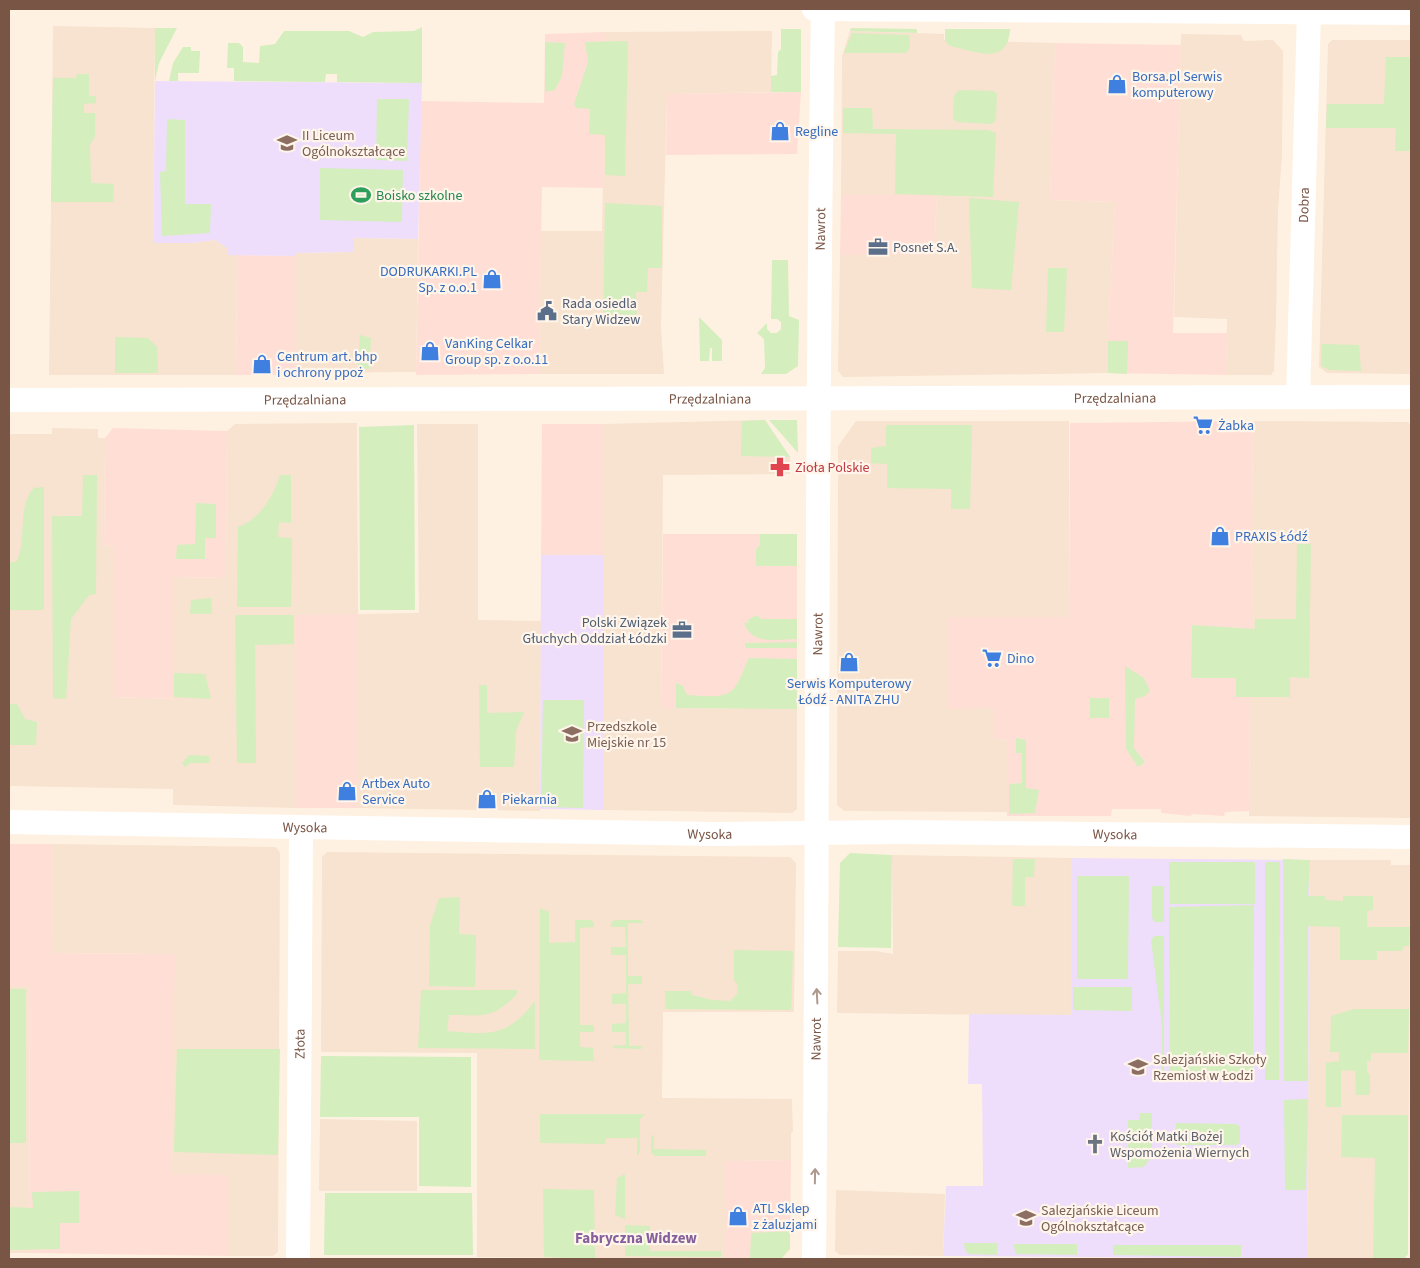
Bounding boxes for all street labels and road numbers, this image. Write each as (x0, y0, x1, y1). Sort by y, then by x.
street label: Dobra (1294, 187, 1315, 223)
street label: Nawrot (811, 207, 831, 251)
street label: Przędzalniana (669, 389, 751, 410)
street label: Przędzalniana (1074, 389, 1156, 409)
street label: Przędzalniana (264, 390, 346, 410)
street label: Nawrot (808, 612, 828, 656)
street label: Wysoka (282, 818, 328, 838)
street label: Wysoka (687, 825, 732, 845)
street label: Wysoka (1092, 825, 1137, 845)
street label: Nawrot (807, 1017, 827, 1061)
street label: Złota (290, 1029, 311, 1059)

